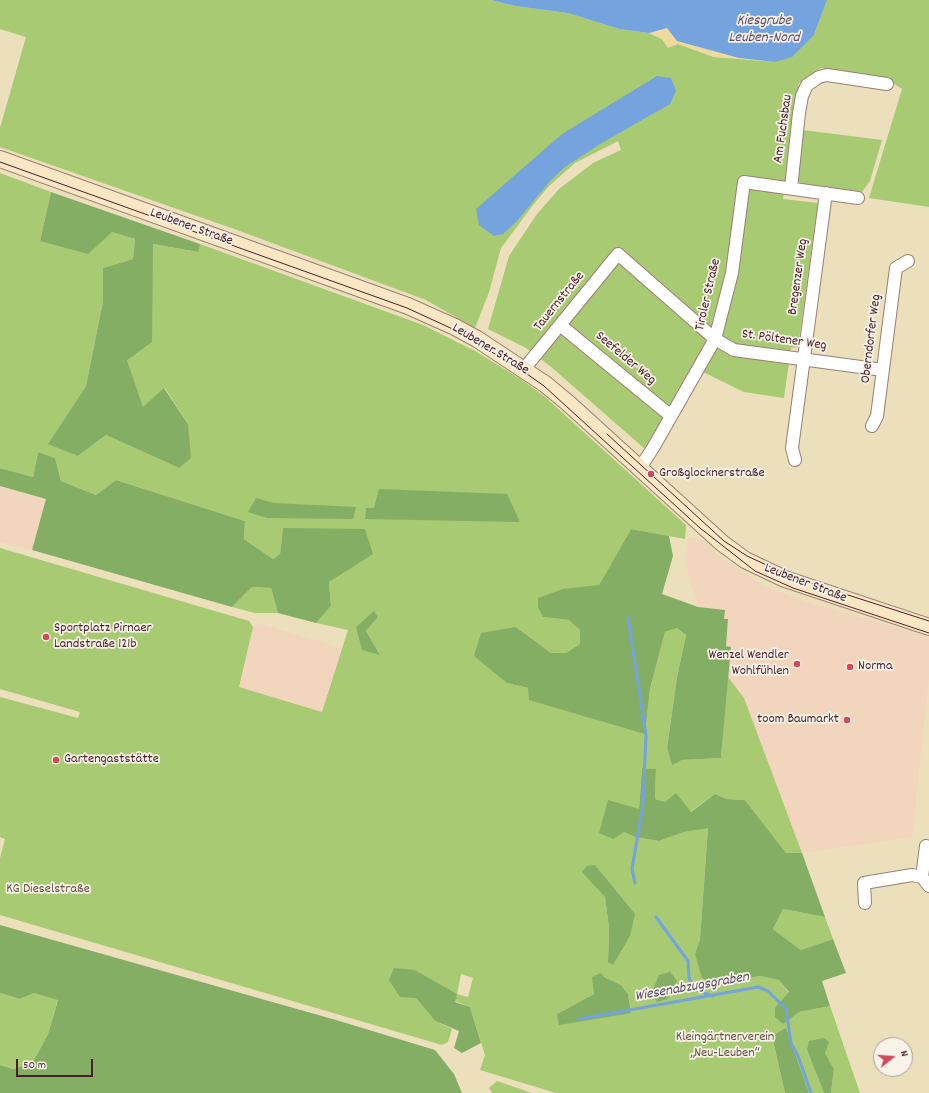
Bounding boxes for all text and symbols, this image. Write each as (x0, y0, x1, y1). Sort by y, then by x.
water label: Kiesgrube Leuben-Nord (728, 13, 800, 48)
street label: Am Fuchsbau (771, 93, 797, 165)
street label: Leubener Straße (147, 205, 235, 251)
street label: Bregenzer Weg (785, 238, 813, 316)
street label: Tiroler Straße (693, 257, 725, 333)
street label: Tauernstraße (531, 269, 589, 335)
street label: Oberndorfer Weg (858, 293, 886, 385)
street label: Leubener Straße (448, 320, 532, 380)
street label: St. Pöltener Weg (741, 327, 827, 355)
street label: Seefelder Weg (591, 329, 659, 389)
place label: Großglocknerstraße (659, 466, 765, 482)
marker: Großglocknerstraße (646, 469, 656, 479)
street label: Leubener Straße (761, 561, 849, 607)
place label: Sportplatz Pirnaer Landstraße 121b (54, 621, 152, 654)
marker: Sportplatz Pirnaer Landstraße 121b (41, 632, 51, 642)
place label: Wenzel Wendler Wohlfühlen (708, 648, 789, 680)
marker: Wenzel Wendler Wohlfühlen (792, 659, 802, 669)
place label: Norma (858, 659, 893, 675)
marker: Norma (845, 662, 855, 672)
place label: toom Baumarkt (757, 712, 839, 728)
marker: toom Baumarkt (842, 715, 852, 725)
place label: Gartengaststätte (64, 752, 159, 768)
marker: Gartengaststätte (51, 755, 61, 765)
park label: KG Dieselstraße (6, 882, 90, 898)
water label: Wiesenabzugsgraben (634, 969, 750, 1007)
park label: Kleingärtnerverein „Neu-Leuben“ (676, 1030, 774, 1062)
north arrow (873, 1037, 913, 1077)
text: N (895, 1049, 912, 1059)
scale bar (18, 1051, 95, 1077)
text: 50 m (23, 1057, 46, 1074)

